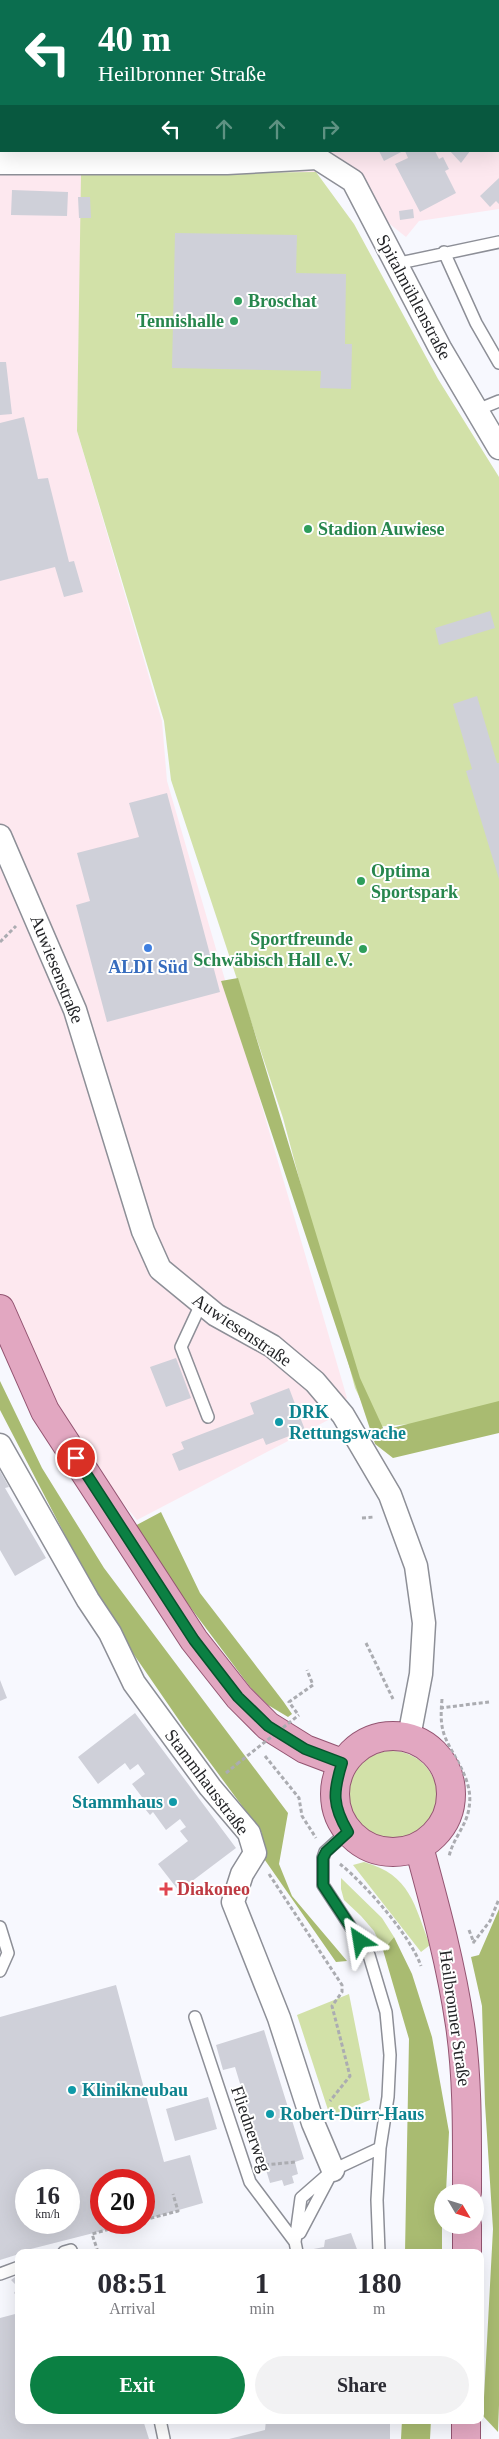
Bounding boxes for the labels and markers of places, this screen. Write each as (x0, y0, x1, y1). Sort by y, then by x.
place label: Broschat (248, 291, 317, 311)
marker: Broschat (232, 295, 244, 307)
place label: Tennishalle (137, 311, 224, 331)
marker: Tennishalle (228, 315, 240, 327)
place label: Stadion Auwiese (318, 519, 445, 539)
marker: Stadion Auwiese (302, 523, 314, 535)
place label: Optima Sportspark (371, 861, 458, 902)
marker: Optima Sportspark (355, 875, 367, 887)
place label: Sportfreunde Schwäbisch Hall e.V. (193, 929, 353, 970)
marker: ALDI Süd (142, 942, 154, 954)
marker: Sportfreunde Schwäbisch Hall e.V. (357, 943, 369, 955)
place label: ALDI Süd (108, 957, 188, 977)
place label: DRK Rettungswache (289, 1402, 406, 1443)
marker: DRK Rettungswache (273, 1416, 285, 1428)
pin (55, 1437, 97, 1479)
place label: Stammhaus (72, 1792, 163, 1812)
marker: Stammhaus (167, 1796, 179, 1808)
place label: Diakoneo (177, 1879, 250, 1899)
marker: Diakoneo (159, 1882, 173, 1896)
place label: Klinikneubau (82, 2080, 188, 2100)
marker: Klinikneubau (66, 2084, 78, 2096)
place label: Robert-Dürr-Haus (280, 2104, 424, 2124)
marker: Robert-Dürr-Haus (264, 2108, 276, 2120)

